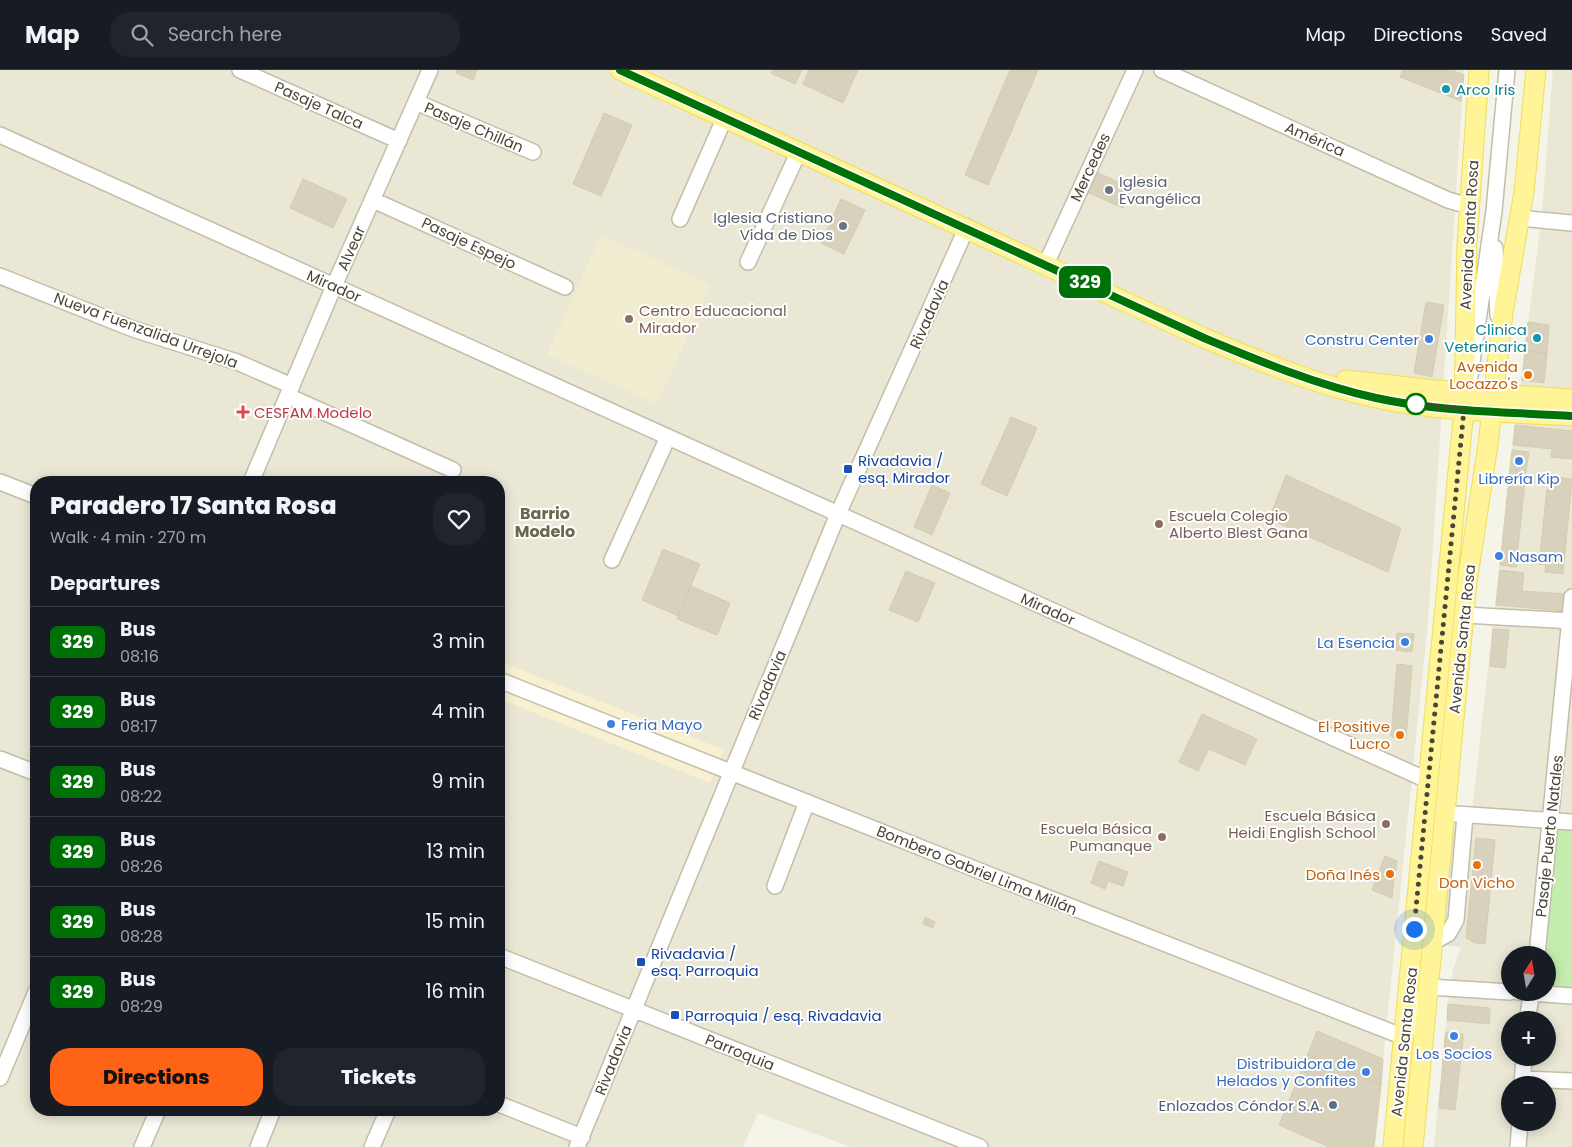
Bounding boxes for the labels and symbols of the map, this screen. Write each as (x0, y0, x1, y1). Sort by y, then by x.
street label: Pasaje Talca (271, 76, 367, 134)
place label: Arco Iris (1456, 79, 1515, 100)
marker: Arco Iris (1440, 83, 1452, 95)
street label: Pasaje Chillán (421, 97, 527, 157)
street label: América (1282, 117, 1348, 161)
street label: Mercedes (1065, 129, 1115, 205)
street label: Avenida Santa Rosa (1455, 159, 1483, 311)
place label: Iglesia Evangélica (1119, 171, 1201, 209)
marker: Iglesia Evangélica (1103, 184, 1115, 196)
place label: Iglesia Cristiano Vida de Dios (713, 207, 833, 245)
street label: Pasaje Espejo (418, 212, 520, 274)
marker: Iglesia Cristiano Vida de Dios (837, 220, 849, 232)
street label: Alvear (332, 222, 370, 274)
street label: Mirador (303, 265, 365, 307)
line badge: 329 (1056, 266, 1114, 298)
street label: Rivadavia (904, 276, 954, 352)
street label: Nueva Fuenzalida Urrejola (51, 287, 241, 373)
place label: Centro Educacional Mirador (639, 300, 787, 338)
marker: Centro Educacional Mirador (623, 313, 635, 325)
place label: Clinica Veterinaria (1444, 319, 1527, 357)
place label: Constru Center (1305, 329, 1419, 350)
marker: Clinica Veterinaria (1531, 332, 1543, 344)
marker: Constru Center (1423, 333, 1435, 345)
place label: Avenida Locazzo's (1449, 356, 1518, 394)
marker: Avenida Locazzo's (1522, 369, 1534, 381)
unlabelled marker (1405, 393, 1427, 415)
place label: CESFAM Modelo (254, 402, 372, 423)
marker: CESFAM Modelo (236, 405, 250, 419)
place label: Rivadavia / esq. Mirador (858, 450, 951, 488)
marker: Librería Kip (1513, 455, 1525, 467)
marker: Rivadavia / esq. Mirador (842, 463, 854, 475)
place label: Librería Kip (1478, 468, 1560, 489)
district label: Barrio Modelo (515, 502, 575, 543)
place label: Escuela Colegio Alberto Blest Gana (1169, 505, 1308, 543)
marker: Escuela Colegio Alberto Blest Gana (1153, 518, 1165, 530)
place label: Nasam (1509, 546, 1563, 567)
marker: Nasam (1493, 550, 1505, 562)
street label: Avenida Santa Rosa (1444, 563, 1480, 715)
street label: Mirador (1017, 588, 1079, 630)
place label: La Esencia (1317, 632, 1395, 653)
marker: La Esencia (1399, 636, 1411, 648)
street label: Rivadavia (743, 647, 791, 723)
place label: Feria Mayo (621, 714, 702, 735)
place label: El Positive Lucro (1318, 716, 1390, 754)
marker: Feria Mayo (605, 718, 617, 730)
marker: El Positive Lucro (1394, 729, 1406, 741)
street label: Pasaje Puerto Natales (1530, 754, 1568, 918)
place label: Escuela Básica Heidi English School (1228, 805, 1376, 843)
place label: Escuela Básica Pumanque (1041, 818, 1152, 856)
marker: Escuela Básica Heidi English School (1380, 818, 1392, 830)
street label: Bombero Gabriel Lima Millán (874, 820, 1080, 920)
marker: Escuela Básica Pumanque (1156, 831, 1168, 843)
marker: Don Vicho (1471, 859, 1483, 871)
place label: Doña Inés (1306, 864, 1380, 885)
marker: Doña Inés (1384, 868, 1396, 880)
place label: Don Vicho (1439, 872, 1515, 893)
your location (1402, 917, 1427, 942)
place label: Rivadavia / esq. Parroquia (651, 943, 759, 981)
north arrow (1501, 946, 1556, 1001)
marker: Rivadavia / esq. Parroquia (635, 956, 647, 968)
street label: Avenida Santa Rosa (1386, 966, 1422, 1118)
place label: Parroquia / esq. Rivadavia (685, 1005, 882, 1026)
marker: Parroquia / esq. Rivadavia (669, 1009, 681, 1021)
street label: Rivadavia (589, 1022, 637, 1098)
street label: Parroquia (702, 1029, 778, 1075)
marker: Los Socios (1448, 1030, 1460, 1042)
place label: Los Socios (1416, 1043, 1492, 1064)
place label: Distribuidora de Helados y Confites (1216, 1053, 1356, 1091)
marker: Distribuidora de Helados y Confites (1360, 1066, 1372, 1078)
place label: Enlozados Cóndor S.A. (1159, 1095, 1323, 1116)
marker: Enlozados Cóndor S.A. (1327, 1099, 1339, 1111)

